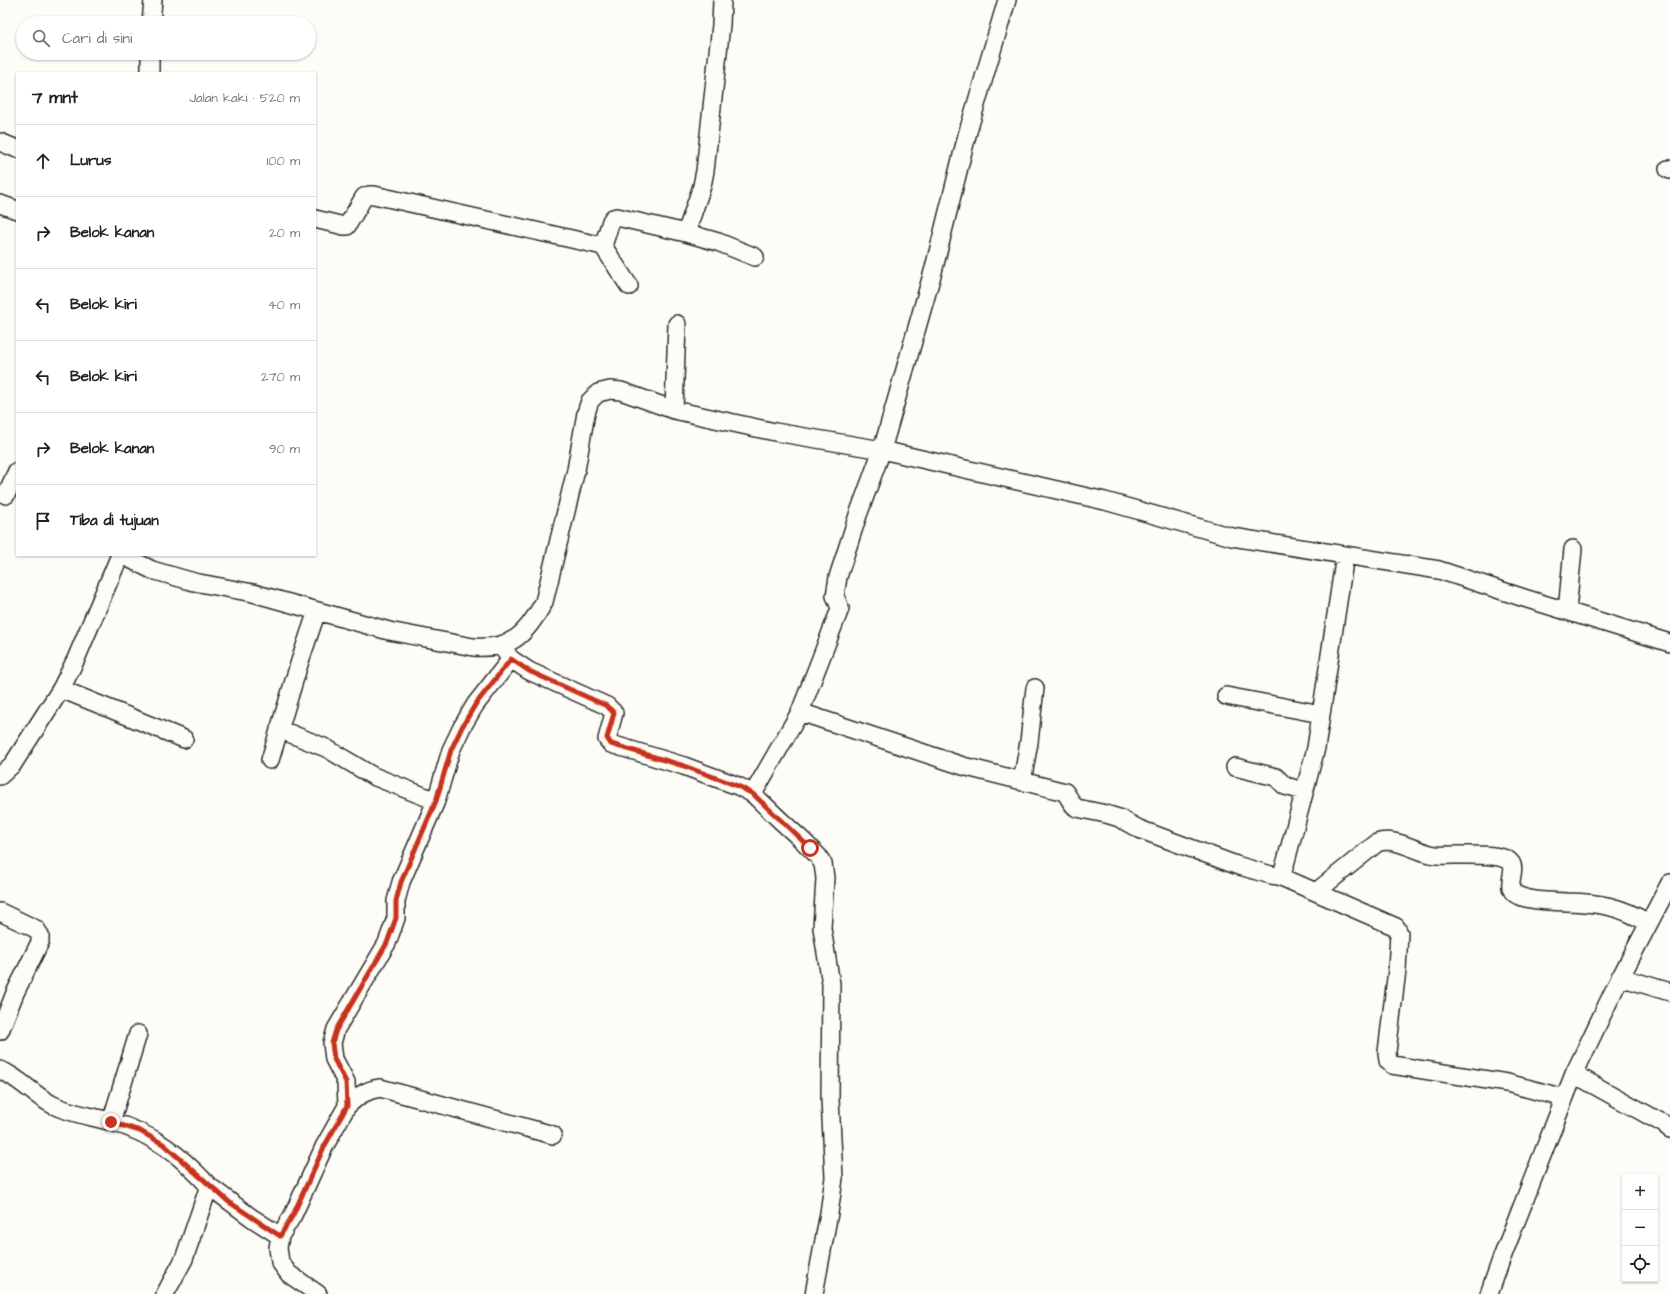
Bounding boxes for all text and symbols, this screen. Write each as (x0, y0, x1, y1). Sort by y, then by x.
search box (16, 16, 316, 60)
icon: search (30, 27, 52, 49)
text: Cari di sini (62, 28, 132, 49)
text: 7 mnt (32, 86, 78, 110)
text: Jalan kaki · 520 m (189, 89, 300, 107)
icon: ahead (32, 150, 54, 172)
text: Lurus (70, 150, 111, 171)
text: 100 m (267, 152, 300, 170)
icon: right (32, 222, 54, 244)
text: Belok kanan (70, 222, 154, 243)
text: 20 m (269, 224, 300, 242)
icon: left (32, 294, 54, 316)
text: Belok kiri (70, 294, 137, 315)
text: 40 m (268, 296, 300, 314)
icon: left (32, 366, 54, 388)
text: Belok kiri (70, 366, 137, 387)
text: 270 m (261, 368, 300, 386)
icon: right (32, 438, 54, 460)
text: Belok kanan (70, 438, 154, 459)
text: 90 m (269, 440, 300, 458)
icon: arrive (32, 510, 54, 532)
text: Tiba di tujuan (70, 510, 159, 531)
route start (801, 839, 819, 857)
route end (102, 1113, 120, 1131)
map controls (1622, 1174, 1658, 1282)
button: + (1622, 1174, 1658, 1210)
button: − (1622, 1210, 1658, 1246)
button: locate (1622, 1246, 1658, 1282)

